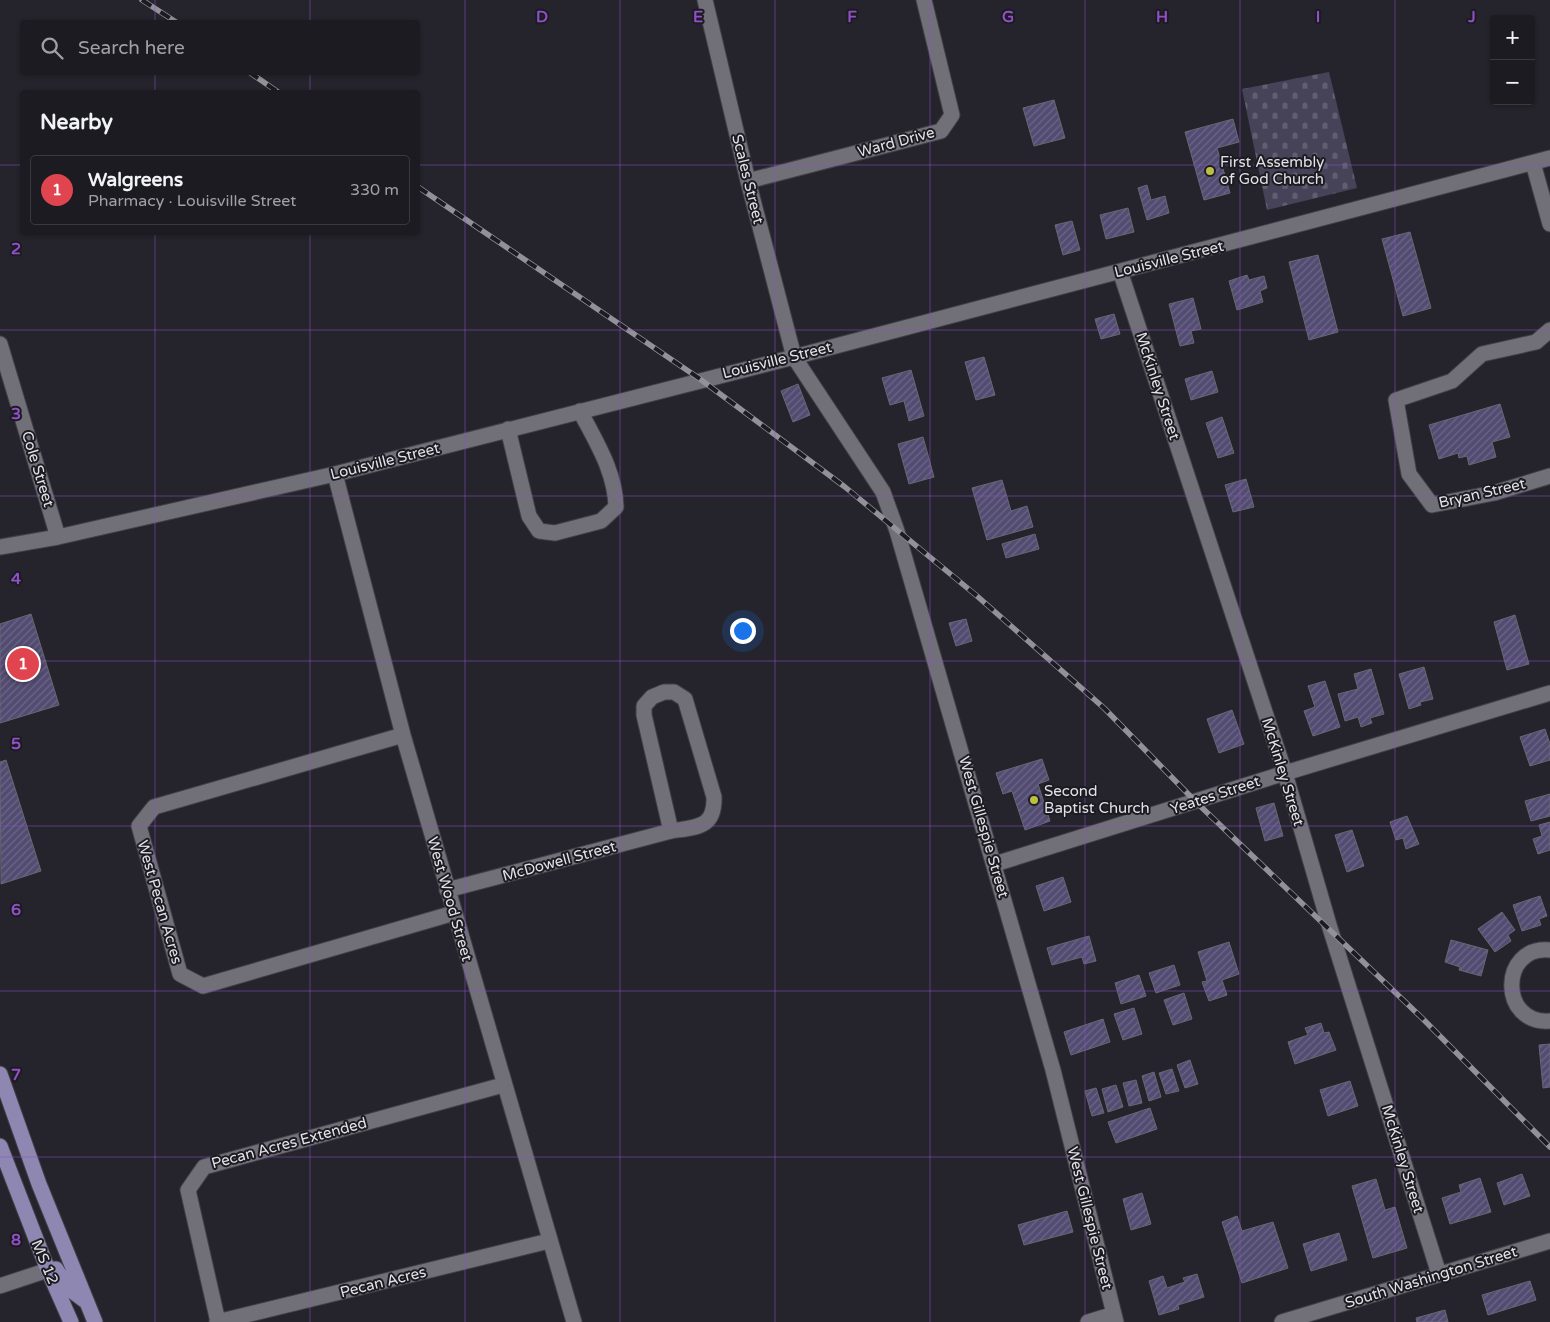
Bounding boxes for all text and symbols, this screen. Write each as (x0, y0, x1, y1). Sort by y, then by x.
text: D (536, 7, 548, 27)
text: E (693, 7, 703, 27)
text: F (847, 7, 857, 27)
text: G (1002, 7, 1014, 27)
text: H (1156, 7, 1168, 27)
text: I (1316, 7, 1320, 27)
text: J (1467, 7, 1476, 27)
map controls (1490, 15, 1535, 105)
button: + (1490, 15, 1535, 60)
search box (20, 20, 420, 75)
icon: search (38, 34, 66, 62)
text: Search here (78, 37, 185, 59)
button: − (1490, 60, 1535, 105)
text: Nearby (40, 110, 113, 135)
street label: Ward Drive (856, 123, 936, 161)
street label: Scales Street (728, 132, 768, 226)
place label: First Assembly of God Church (1220, 153, 1324, 188)
marker: First Assembly of God Church (1204, 165, 1216, 177)
text: Walgreens (88, 169, 183, 191)
text: 1 (52, 180, 62, 200)
text: 330 m (350, 180, 399, 200)
text: Pharmacy · Louisville Street (88, 191, 296, 211)
street label: Louisville Street (1112, 237, 1226, 281)
text: 2 (11, 239, 21, 259)
street label: McKinley Street (1132, 330, 1184, 442)
street label: Louisville Street (720, 338, 834, 382)
text: 3 (11, 404, 21, 424)
street label: Cole Street (18, 429, 58, 509)
street label: Louisville Street (328, 439, 442, 483)
street label: Bryan Street (1437, 474, 1527, 512)
text: 4 (11, 569, 21, 589)
your location (730, 618, 756, 644)
pin: 1 (7, 645, 39, 683)
street label: McKinley Street (1258, 716, 1308, 829)
text: 5 (11, 734, 21, 754)
street label: West Gillespie Street (955, 754, 1013, 900)
street label: Yeates Street (1168, 772, 1262, 818)
place label: Second Baptist Church (1044, 782, 1150, 817)
marker: Second Baptist Church (1028, 794, 1040, 806)
street label: West Wood Street (424, 835, 476, 964)
street label: McDowell Street (500, 837, 618, 885)
street label: West Pecan Acres (134, 838, 186, 966)
text: 6 (11, 900, 21, 920)
text: 7 (11, 1065, 21, 1085)
street label: McKinley Street (1378, 1103, 1428, 1216)
street label: Pecan Acres Extended (209, 1114, 369, 1172)
street label: West Gillespie Street (1064, 1145, 1117, 1291)
text: 8 (11, 1230, 21, 1250)
street label: MS 12 (28, 1237, 62, 1287)
street label: South Washington Street (1343, 1242, 1519, 1312)
street label: Pecan Acres (338, 1263, 428, 1301)

